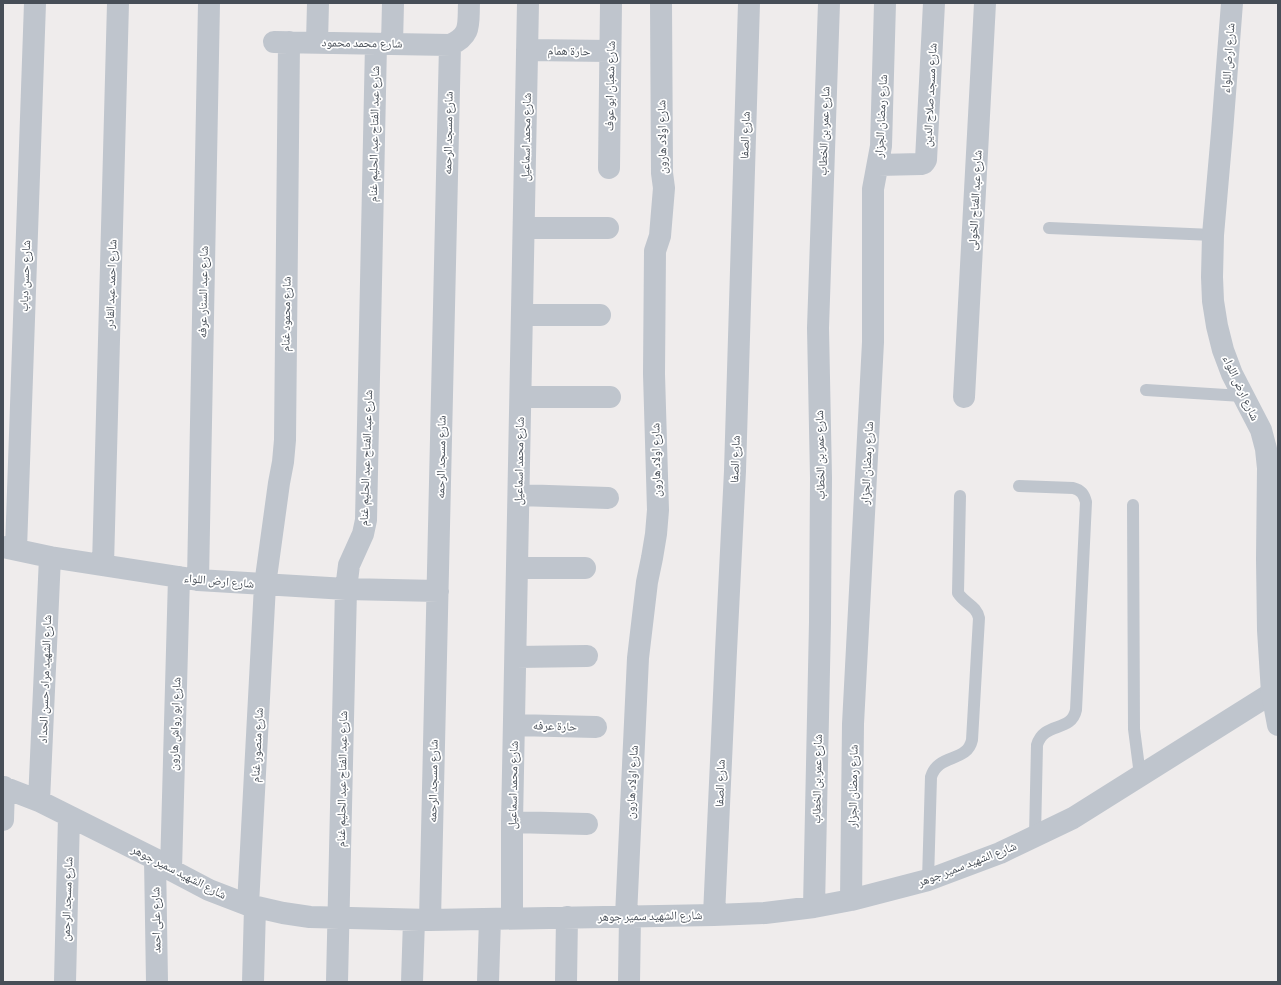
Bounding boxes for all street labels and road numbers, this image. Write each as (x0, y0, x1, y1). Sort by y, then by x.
street label: شارع ارض اللواء (1218, 22, 1238, 94)
street label: شارع محمد محمود (321, 34, 403, 52)
street label: شارع شعبان ابو عوف (601, 41, 619, 131)
street label: شارع مسجد صلاح الدين (919, 42, 941, 147)
street label: حارة همام (548, 43, 591, 59)
street label: شارع عبد الفتاح عبد الحليم غنام (365, 66, 383, 202)
street label: شارع رمضان الجزار (871, 74, 891, 159)
street label: شارع عمر بن الخطاب (814, 86, 834, 176)
street label: شارع مسجد الرحمه (439, 91, 457, 175)
street label: شارع محمد اسماعيل (517, 93, 535, 181)
street label: شارع اولاد هارون (653, 100, 671, 174)
street label: شارع الصفا (736, 111, 754, 159)
street label: شارع عبد الفتاح الخولى (964, 149, 986, 251)
street label: شارع احمد عبد القادر (101, 239, 121, 330)
street label: شارع حسن دياب (16, 240, 34, 312)
street label: شارع عبد الستار عرفه (194, 246, 212, 338)
street label: شارع محمود غنام (277, 276, 295, 352)
street label: شارع ارض اللواء (1219, 353, 1263, 423)
street label: شارع عبد الفتاح عبد الحليم غنام (356, 389, 376, 527)
street label: شارع عمر بن الخطاب (811, 410, 829, 500)
street label: شارع مسجد الرحمه (432, 415, 450, 499)
street label: شارع محمد اسماعيل (510, 417, 528, 505)
street label: شارع رمضان الجزار (857, 421, 877, 506)
street label: شارع اولاد هارون (647, 423, 665, 497)
street label: شارع الصفا (726, 435, 744, 483)
street label: شارع ارض اللواء (183, 570, 255, 592)
street label: شارع الشهيد مراد حسن الحداد (35, 614, 55, 744)
street label: شارع ابو رواش هارون (165, 677, 185, 771)
street label: شارع منصور غنام (247, 707, 267, 783)
street label: شارع عبد الفتاح عبد الحليم غنام (333, 711, 351, 847)
street label: حارة عرفه (533, 717, 578, 734)
street label: شارع عمر بن الخطاب (808, 734, 826, 824)
street label: شارع مسجد الرحمه (424, 739, 442, 823)
street label: شارع محمد اسماعيل (504, 741, 522, 829)
street label: شارع رمضان الجزار (844, 744, 862, 829)
street label: شارع اولاد هارون (622, 745, 642, 819)
street label: شارع الصفا (711, 759, 729, 807)
street label: شارع الشهيد سمير جوهر (914, 838, 1019, 891)
street label: شارع الشهيد سمير جوهر (128, 841, 229, 903)
street label: شارع مسجد الرحمن (58, 856, 76, 942)
street label: شارع على احمد (147, 887, 165, 953)
street label: شارع الشهيد سمير جوهر (597, 907, 703, 925)

